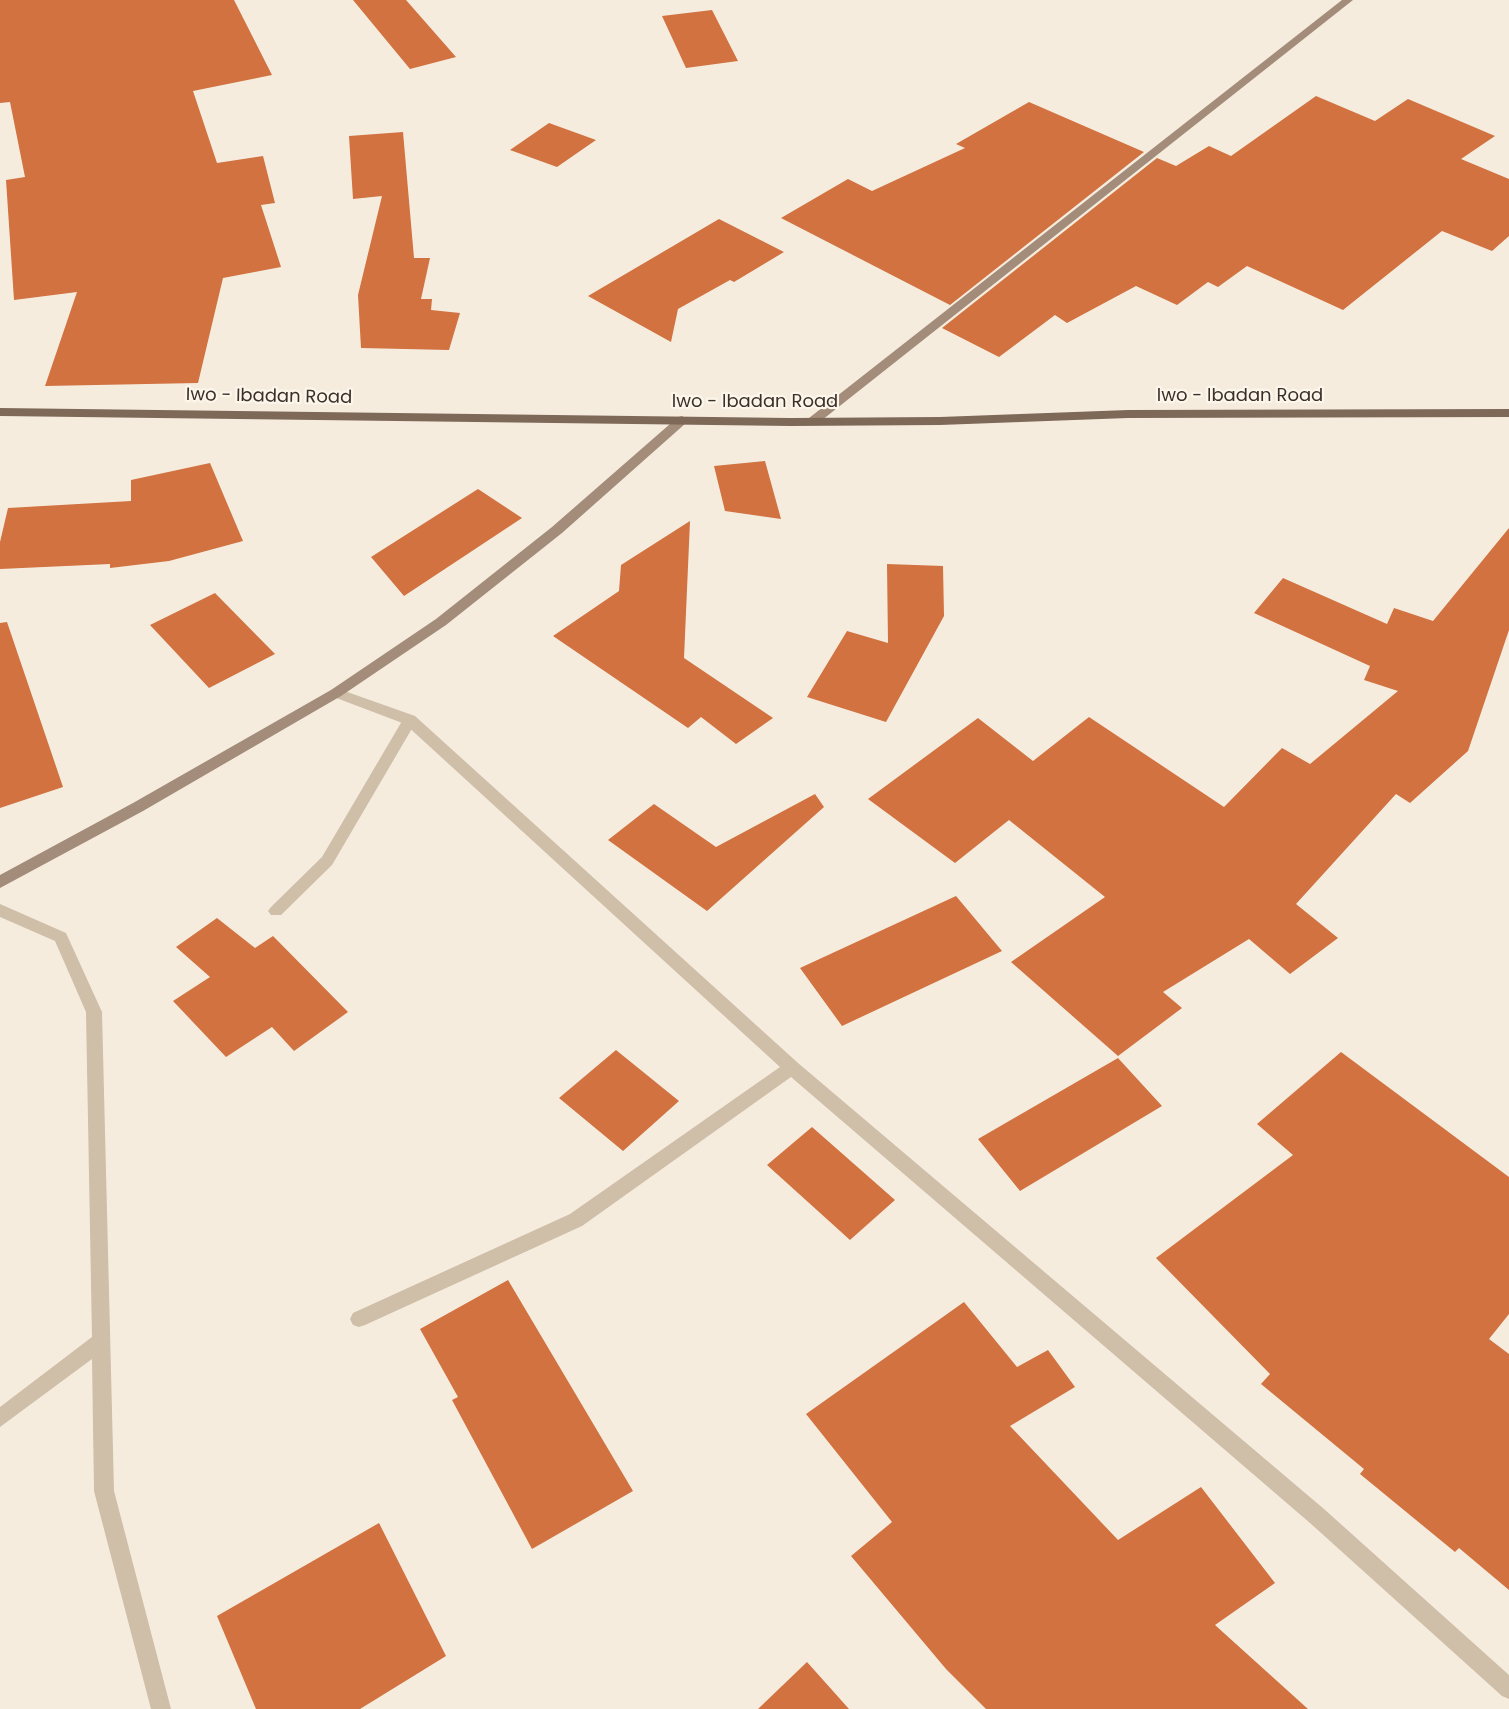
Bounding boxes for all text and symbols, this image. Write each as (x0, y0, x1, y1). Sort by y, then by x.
street label: Iwo - Ibadan Road (186, 385, 352, 409)
street label: Iwo - Ibadan Road (1157, 385, 1323, 407)
street label: Iwo - Ibadan Road (672, 391, 838, 413)

